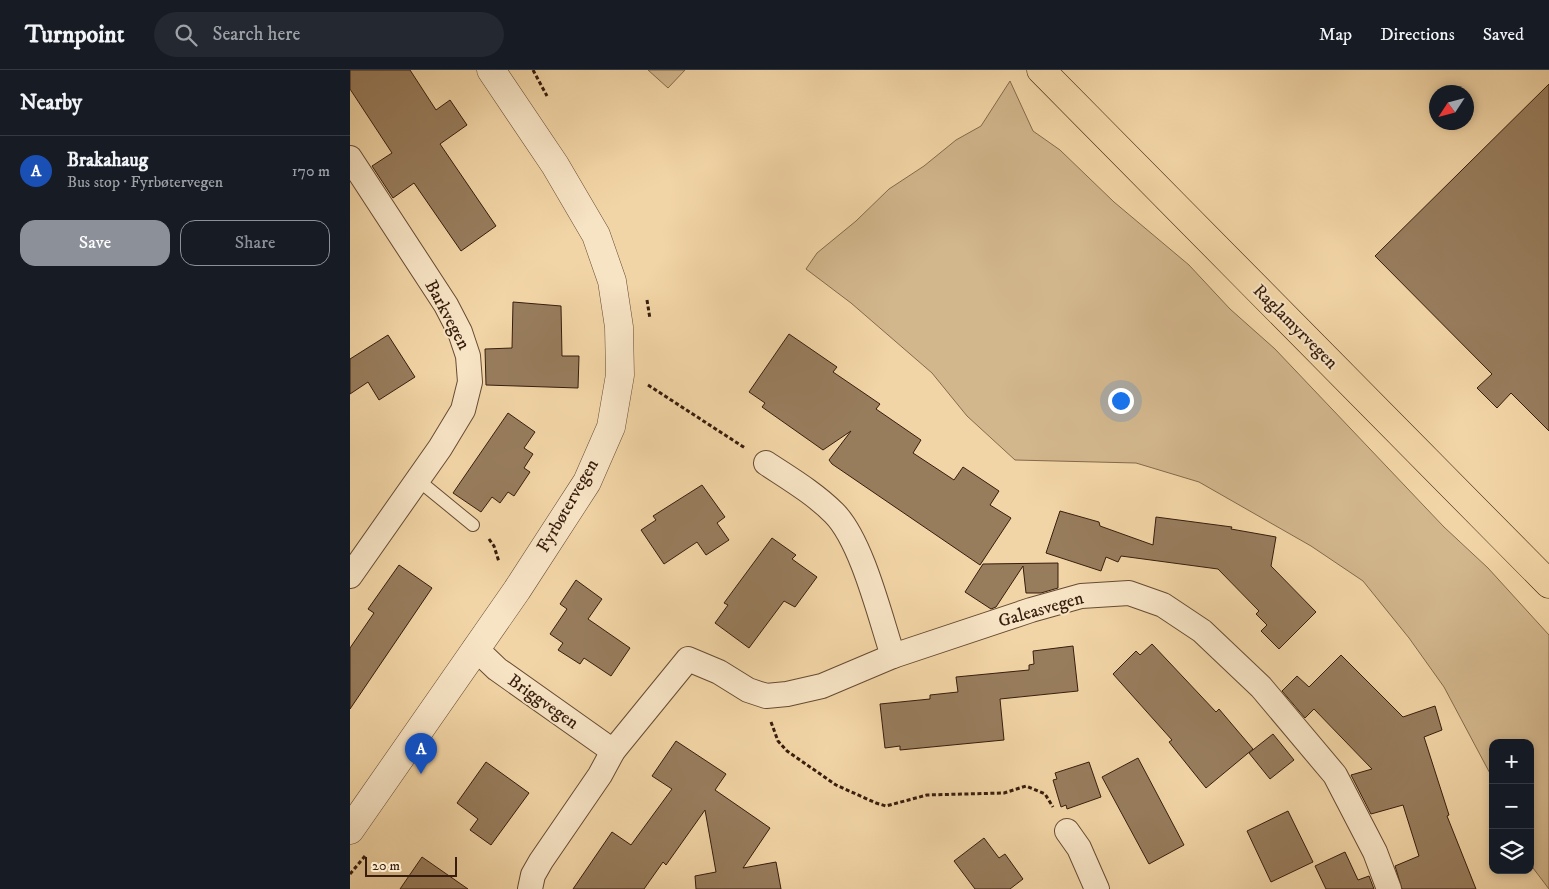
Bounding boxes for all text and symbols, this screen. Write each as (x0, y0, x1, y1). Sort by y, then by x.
search box (154, 12, 504, 57)
text: Turnpoint (25, 20, 124, 50)
icon: search (172, 21, 200, 49)
text: Search here (212, 23, 300, 46)
text: Map (1319, 24, 1352, 46)
text: Directions (1380, 24, 1455, 46)
text: Saved (1483, 24, 1524, 46)
north arrow (1429, 85, 1474, 130)
text: Nearby (20, 90, 82, 116)
text: Brakahaug (67, 149, 148, 172)
text: A (31, 161, 41, 181)
text: 170 m (292, 161, 330, 181)
text: Bus stop · Fyrbøtervegen (67, 172, 223, 192)
button: Save (20, 220, 170, 266)
button: Share (180, 220, 330, 266)
street label: Barkvegen (420, 276, 475, 354)
street label: Raglamyrvegen (1248, 280, 1343, 375)
your location (1108, 388, 1134, 414)
street label: Fyrbøtervegen (532, 455, 604, 557)
street label: Galeasvegen (996, 587, 1087, 633)
street label: Briggvegen (503, 670, 583, 735)
pin: A (405, 733, 437, 774)
map controls (1489, 739, 1534, 874)
button: + (1489, 739, 1534, 784)
button: − (1489, 784, 1534, 829)
button: layers (1489, 829, 1534, 874)
scale bar (365, 854, 458, 877)
text: 20 m (372, 857, 400, 875)

